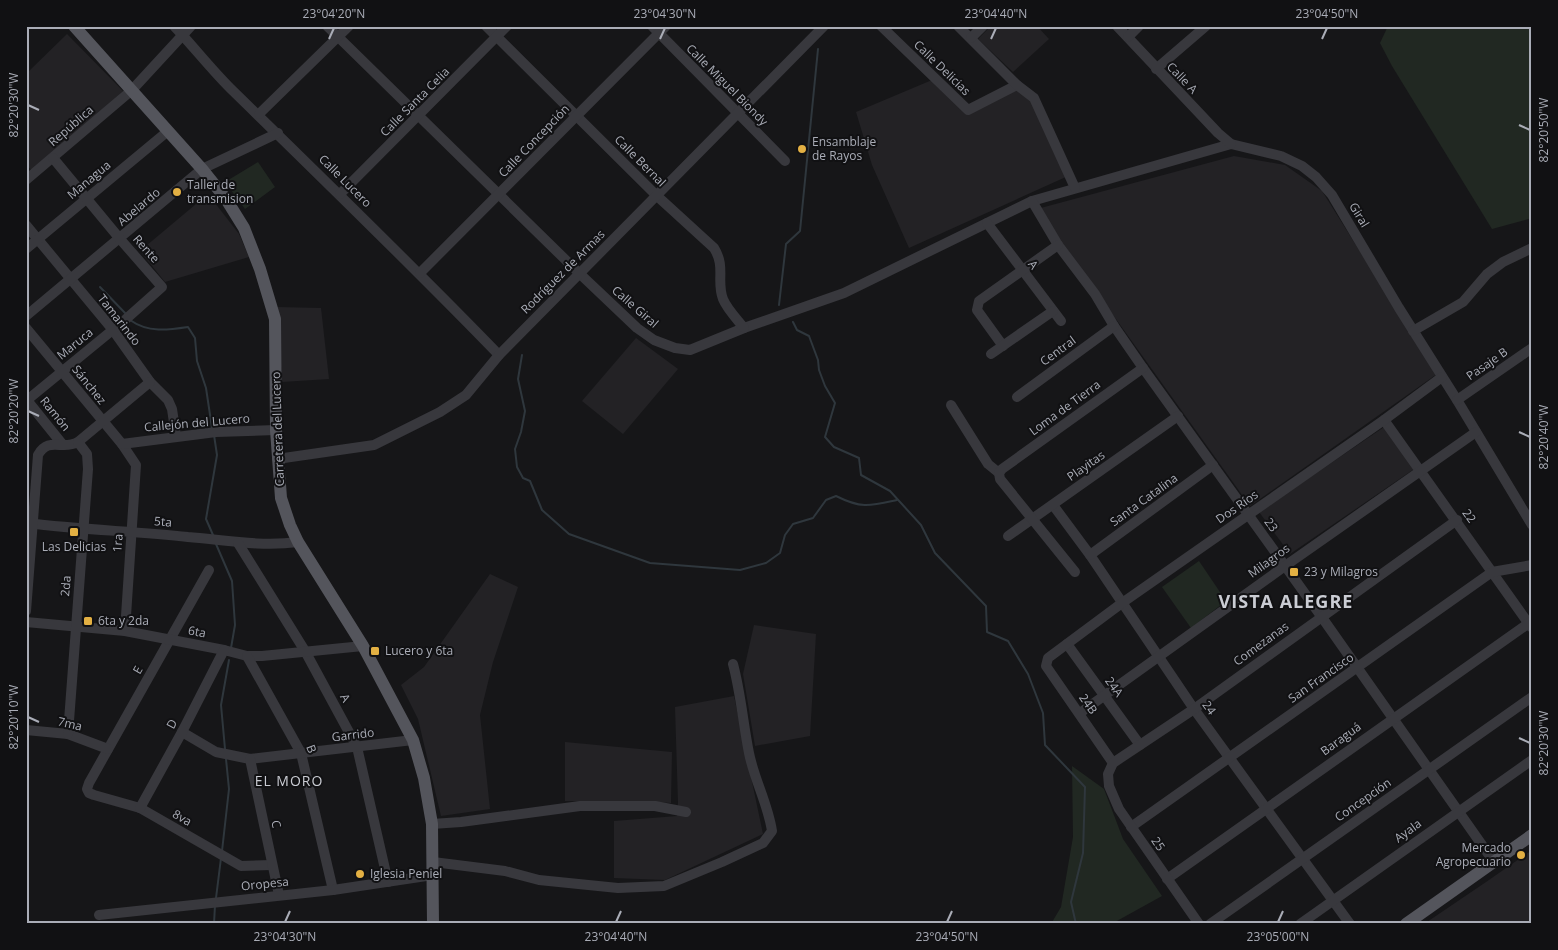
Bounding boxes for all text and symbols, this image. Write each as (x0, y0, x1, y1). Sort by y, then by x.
text: 23°04'20"N (303, 5, 365, 22)
text: 23°04'30"N (634, 5, 696, 22)
text: 23°04'40"N (965, 5, 1027, 22)
text: 23°04'50"N (1296, 5, 1358, 22)
street label: Calle Delicias (910, 36, 975, 99)
street label: Calle Miguel Biondy (683, 40, 773, 130)
street label: Calle A (1163, 58, 1202, 97)
street label: Calle Santa Celia (376, 63, 453, 140)
text: 82°20'30"W (5, 73, 22, 137)
text: 82°20'50"W (1535, 98, 1552, 162)
street label: Calle Concepción (494, 100, 573, 181)
street label: República (44, 101, 97, 150)
street label: Calle Bernal (611, 131, 670, 190)
place label: Ensamblaje de Rayos (812, 133, 877, 164)
marker: Ensamblaje de Rayos (796, 143, 808, 155)
street label: Calle Lucero (315, 150, 376, 211)
street label: Managua (63, 156, 114, 203)
place label: Taller de transmision (187, 176, 253, 207)
street label: Abelardo (114, 184, 164, 229)
marker: Taller de transmision (171, 186, 183, 198)
street label: Giral (1345, 199, 1374, 230)
street label: Rodríguez de Armas (517, 226, 609, 317)
street label: Rente (129, 231, 164, 267)
street label: A (1024, 257, 1043, 273)
street label: Calle Giral (608, 282, 662, 332)
street label: Tamarindo (94, 290, 145, 349)
street label: Maruca (53, 324, 96, 363)
street label: Central (1036, 332, 1079, 369)
street label: Pasaje B (1463, 343, 1511, 384)
street label: Sánchez (68, 361, 111, 408)
street label: Carretera del Lucero (267, 371, 288, 487)
street label: Loma de Tierra (1026, 376, 1104, 439)
text: 82°20'20"W (5, 379, 22, 443)
street label: Ramón (36, 393, 75, 434)
text: 82°20'40"W (1535, 405, 1552, 469)
street label: Callejón del Lucero (143, 409, 251, 436)
street label: Playitas (1063, 446, 1108, 485)
street label: Santa Catalina (1106, 469, 1181, 530)
street label: Dos Ríos (1212, 486, 1262, 527)
street label: 22 (1459, 505, 1480, 526)
street label: 5ta (154, 512, 173, 531)
street label: 23 (1260, 514, 1282, 535)
marker: Las Delicias (68, 526, 80, 538)
street label: 1ra (108, 533, 127, 553)
place label: Las Delicias (42, 538, 106, 555)
street label: Milagros (1244, 539, 1293, 582)
place label: 23 y Milagros (1304, 563, 1378, 580)
marker: 23 y Milagros (1288, 566, 1300, 578)
street label: 2da (56, 575, 75, 597)
district label: VISTA ALEGRE (1219, 589, 1353, 613)
place label: 6ta y 2da (98, 612, 149, 629)
marker: 6ta y 2da (82, 615, 94, 627)
street label: Comezanas (1230, 618, 1292, 669)
street label: 6ta (187, 621, 207, 642)
place label: Lucero y 6ta (385, 642, 453, 659)
marker: Lucero y 6ta (369, 645, 381, 657)
street label: San Francisco (1285, 649, 1357, 706)
street label: E (129, 663, 147, 677)
street label: 24A (1101, 673, 1128, 701)
text: 82°20'10"W (5, 685, 22, 749)
street label: A (336, 690, 355, 705)
street label: 24B (1075, 690, 1102, 718)
street label: 24 (1198, 697, 1220, 718)
text: 82°20'30"W (1535, 711, 1552, 775)
street label: 7ma (56, 712, 84, 735)
street label: D (162, 716, 181, 732)
street label: Baraguá (1317, 718, 1365, 759)
street label: Garrido (331, 723, 375, 746)
street label: B (302, 742, 321, 756)
district label: EL MORO (255, 771, 323, 790)
street label: Concepción (1331, 774, 1394, 825)
street label: 8va (170, 805, 195, 830)
street label: Ayala (1391, 815, 1425, 846)
street label: C (267, 818, 286, 830)
street label: 25 (1148, 833, 1169, 854)
place label: Mercado Agropecuario (1436, 839, 1511, 870)
marker: Mercado Agropecuario (1515, 849, 1527, 861)
place label: Iglesia Peniel (370, 865, 442, 882)
marker: Iglesia Peniel (354, 868, 366, 880)
street label: Oropesa (240, 873, 290, 894)
text: 23°04'30"N (254, 928, 316, 945)
text: 23°04'40"N (585, 928, 647, 945)
text: 23°04'50"N (916, 928, 978, 945)
text: 23°05'00"N (1247, 928, 1309, 945)

